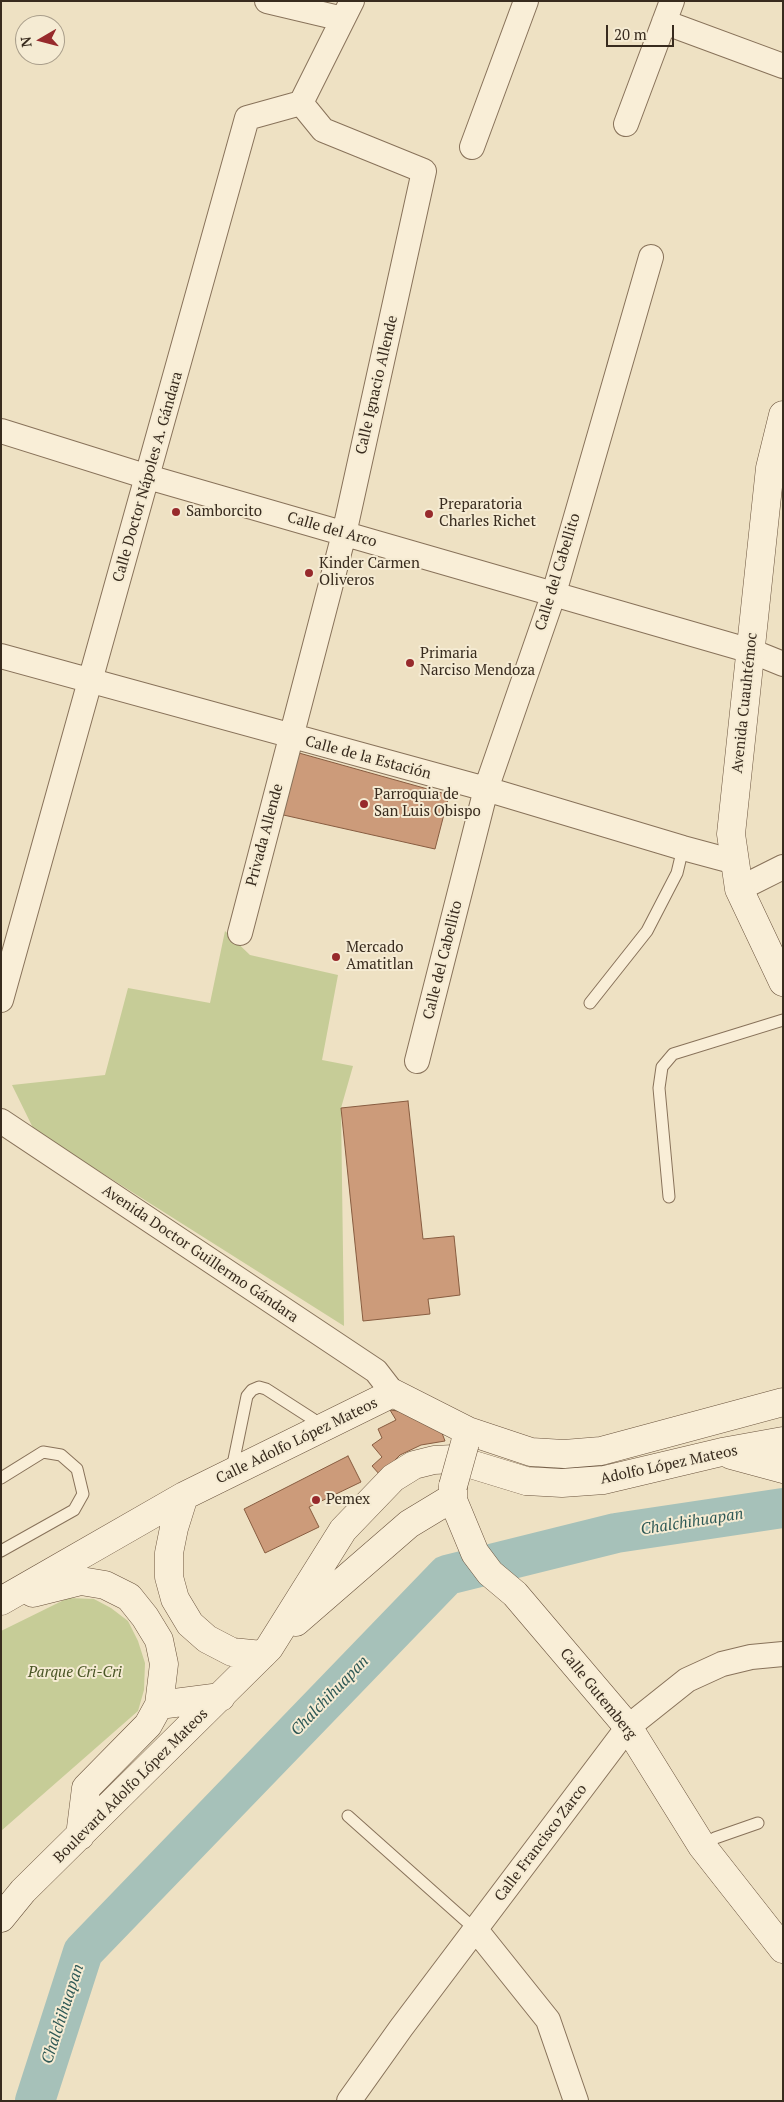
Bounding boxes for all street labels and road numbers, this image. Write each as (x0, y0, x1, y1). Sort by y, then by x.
street label: Calle Ignacio Allende (352, 314, 402, 456)
street label: Calle Doctor Nápoles A. Gándara (109, 370, 187, 584)
street label: Calle del Arco (285, 509, 379, 551)
street label: Calle del Cabellito (532, 511, 584, 633)
street label: Avenida Cuauhtémoc (729, 632, 761, 774)
street label: Calle de la Estación (303, 733, 433, 783)
street label: Privada Allende (243, 782, 287, 888)
street label: Calle del Cabellito (420, 899, 466, 1021)
street label: Avenida Doctor Guillermo Gándara (98, 1181, 302, 1327)
street label: Calle Adolfo López Mateos (213, 1394, 381, 1488)
street label: Adolfo López Mateos (599, 1442, 739, 1488)
street label: Calle Gutemberg (556, 1645, 640, 1743)
street label: Boulevard Adolfo López Mateos (50, 1705, 212, 1867)
street label: Calle Francisco Zarco (491, 1781, 591, 1905)

